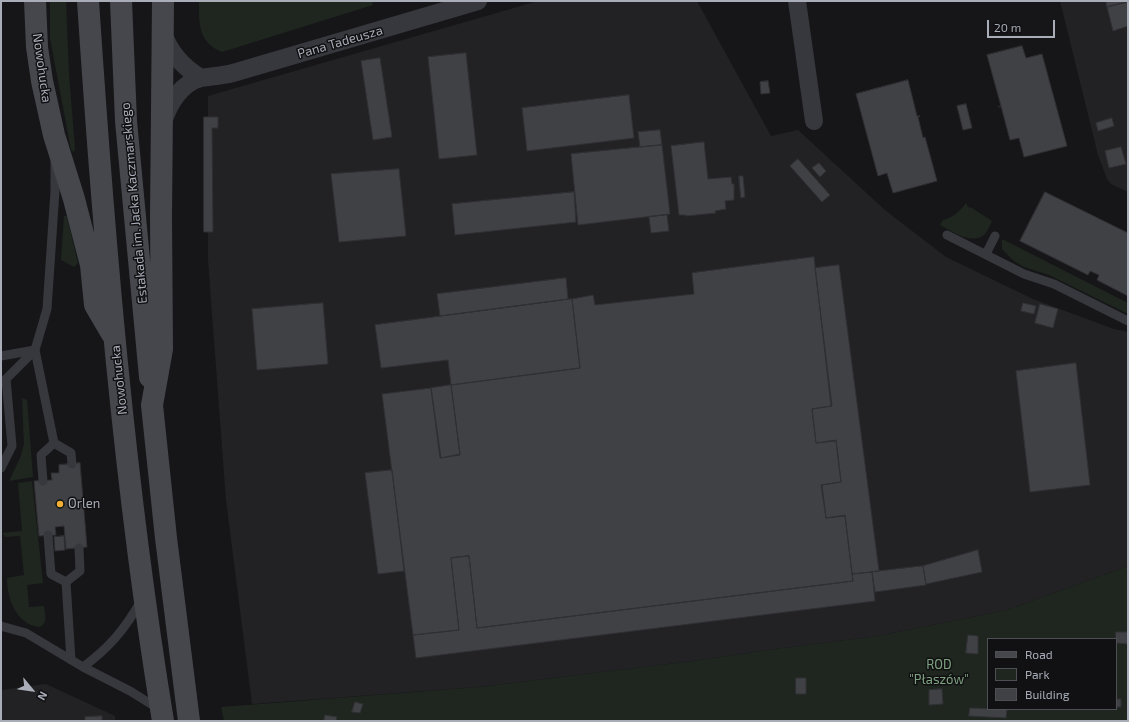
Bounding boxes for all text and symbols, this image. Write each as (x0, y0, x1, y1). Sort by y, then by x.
scale bar (989, 12, 1057, 38)
text: 20 m (994, 20, 1021, 34)
street label: Pana Tadeusza (296, 22, 384, 62)
street label: Nowohucka (29, 32, 55, 104)
street label: Estakada im. Jacka Kaczmarskiego (117, 102, 151, 304)
street label: Nowohucka (108, 345, 130, 415)
place label: Orlen (68, 496, 100, 512)
marker: Orlen (55, 499, 65, 509)
legend (987, 638, 1117, 710)
text: Road (1025, 647, 1053, 661)
park label: ROD "Płaszów" (909, 657, 969, 688)
text: Park (1025, 667, 1050, 681)
north arrow (12, 670, 52, 710)
text: Building (1025, 687, 1069, 701)
text: N (35, 689, 51, 703)

